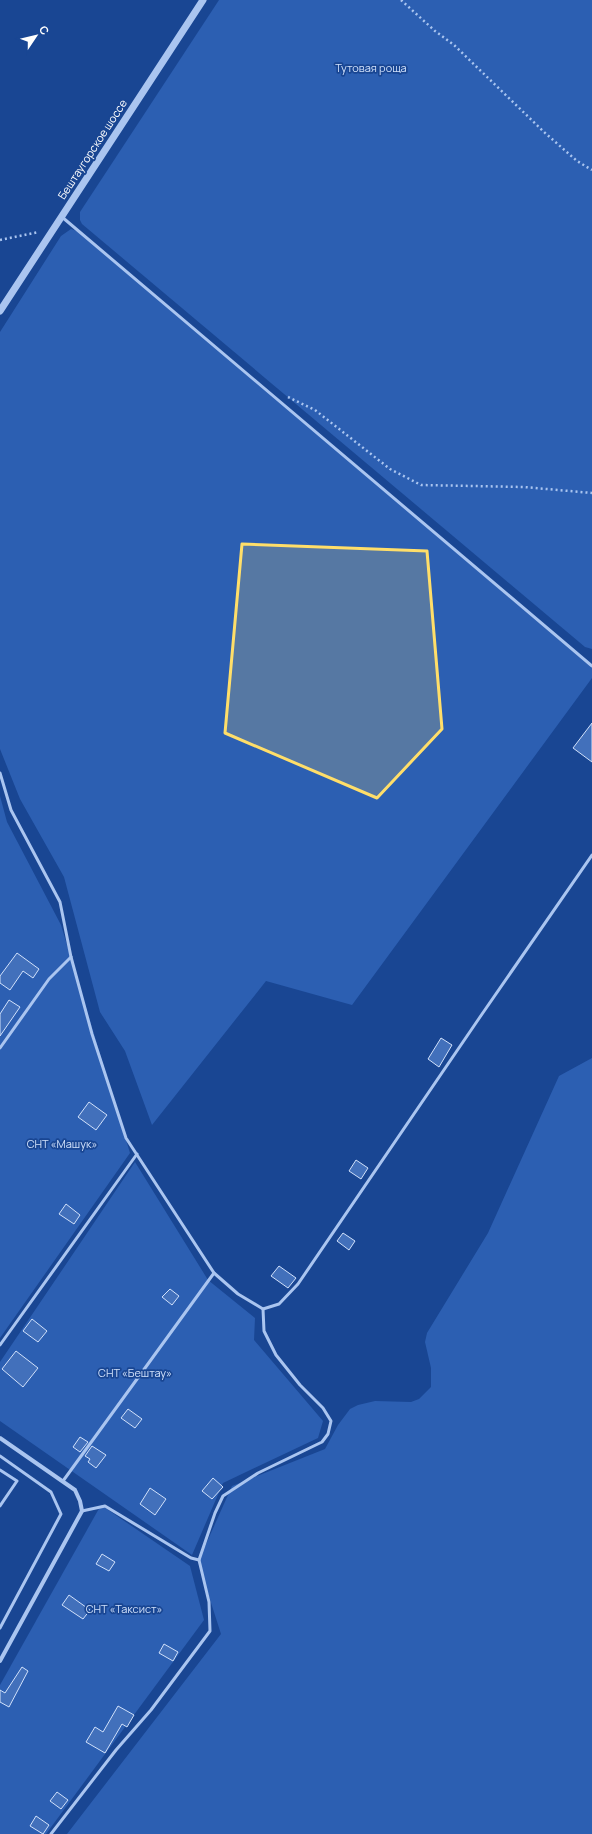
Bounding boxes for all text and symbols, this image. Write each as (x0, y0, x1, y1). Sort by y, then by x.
north arrow (16, 16, 56, 56)
text: С (36, 22, 53, 38)
park label: Тутовая роща (335, 60, 407, 75)
street label: Бештаугорское шоссе (54, 96, 130, 202)
park label: СНТ «Машук» (27, 1136, 97, 1151)
park label: СНТ «Бештау» (98, 1365, 172, 1380)
park label: СНТ «Таксист» (86, 1601, 162, 1616)

